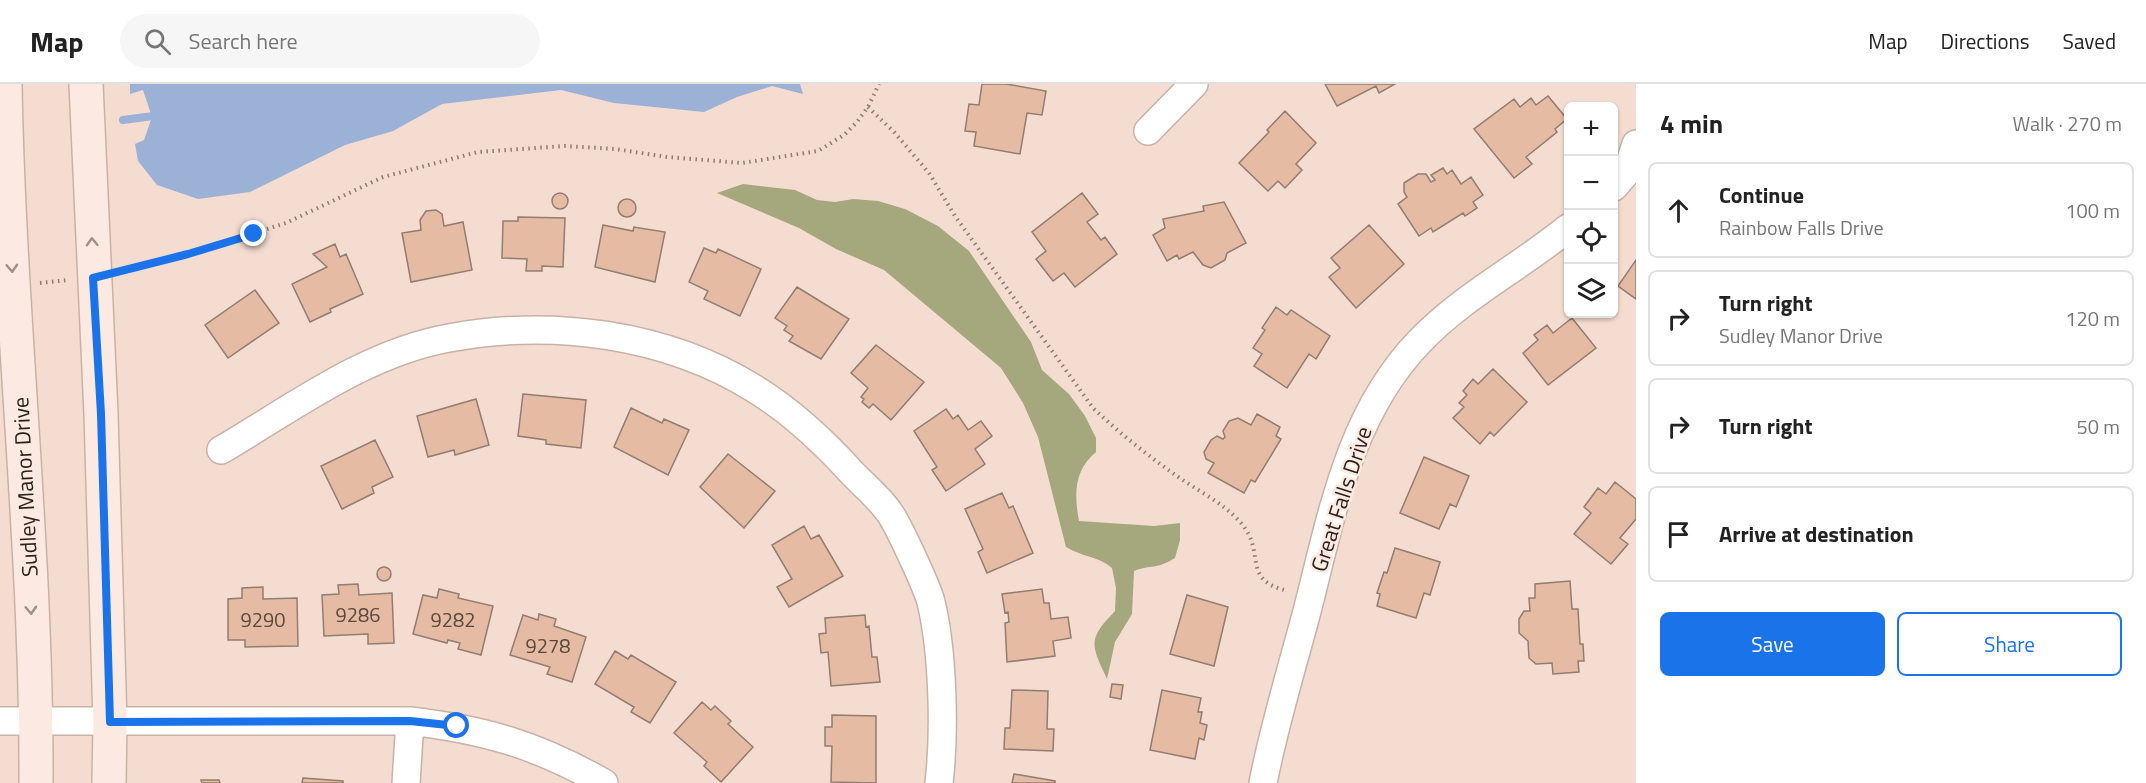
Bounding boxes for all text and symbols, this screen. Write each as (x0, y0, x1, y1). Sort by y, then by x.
search box (120, 14, 540, 68)
text: Map (30, 20, 84, 63)
text: Search here (189, 24, 298, 58)
icon: search (141, 25, 174, 58)
text: Map (1868, 25, 1908, 57)
text: Directions (1941, 25, 2030, 57)
text: Saved (2063, 25, 2116, 57)
map controls (1564, 102, 1618, 318)
button: + (1564, 102, 1618, 156)
text: 4 min (1660, 104, 1723, 143)
text: Walk · 270 m (2013, 108, 2122, 139)
button: − (1564, 156, 1618, 210)
text: Continue (1719, 178, 1804, 212)
icon: ahead (1662, 194, 1695, 227)
text: 100 m (2065, 195, 2120, 226)
button: locate (1564, 210, 1618, 264)
text: Rainbow Falls Drive (1719, 212, 1884, 243)
route end (240, 220, 266, 246)
one-way arrow (85, 237, 98, 246)
one-way arrow (5, 264, 18, 273)
button: layers (1564, 264, 1618, 318)
text: Turn right (1719, 286, 1813, 320)
icon: right (1662, 302, 1695, 335)
text: 120 m (2065, 303, 2120, 334)
text: Sudley Manor Drive (1719, 320, 1883, 351)
street label: Sudley Manor Drive (3, 396, 47, 578)
text: Turn right (1719, 409, 1813, 443)
icon: right (1662, 410, 1695, 443)
text: 50 m (2076, 411, 2120, 442)
street label: Great Falls Drive (1302, 422, 1380, 576)
text: Arrive at destination (1719, 517, 1914, 551)
icon: arrive (1662, 518, 1695, 551)
house number: 9286 (336, 599, 380, 630)
house number: 9290 (241, 604, 285, 635)
house number: 9282 (431, 604, 475, 635)
one-way arrow (25, 605, 37, 614)
button: Save (1660, 612, 1885, 676)
button: Share (1897, 612, 2122, 676)
house number: 9278 (526, 630, 570, 661)
route start (443, 712, 469, 738)

